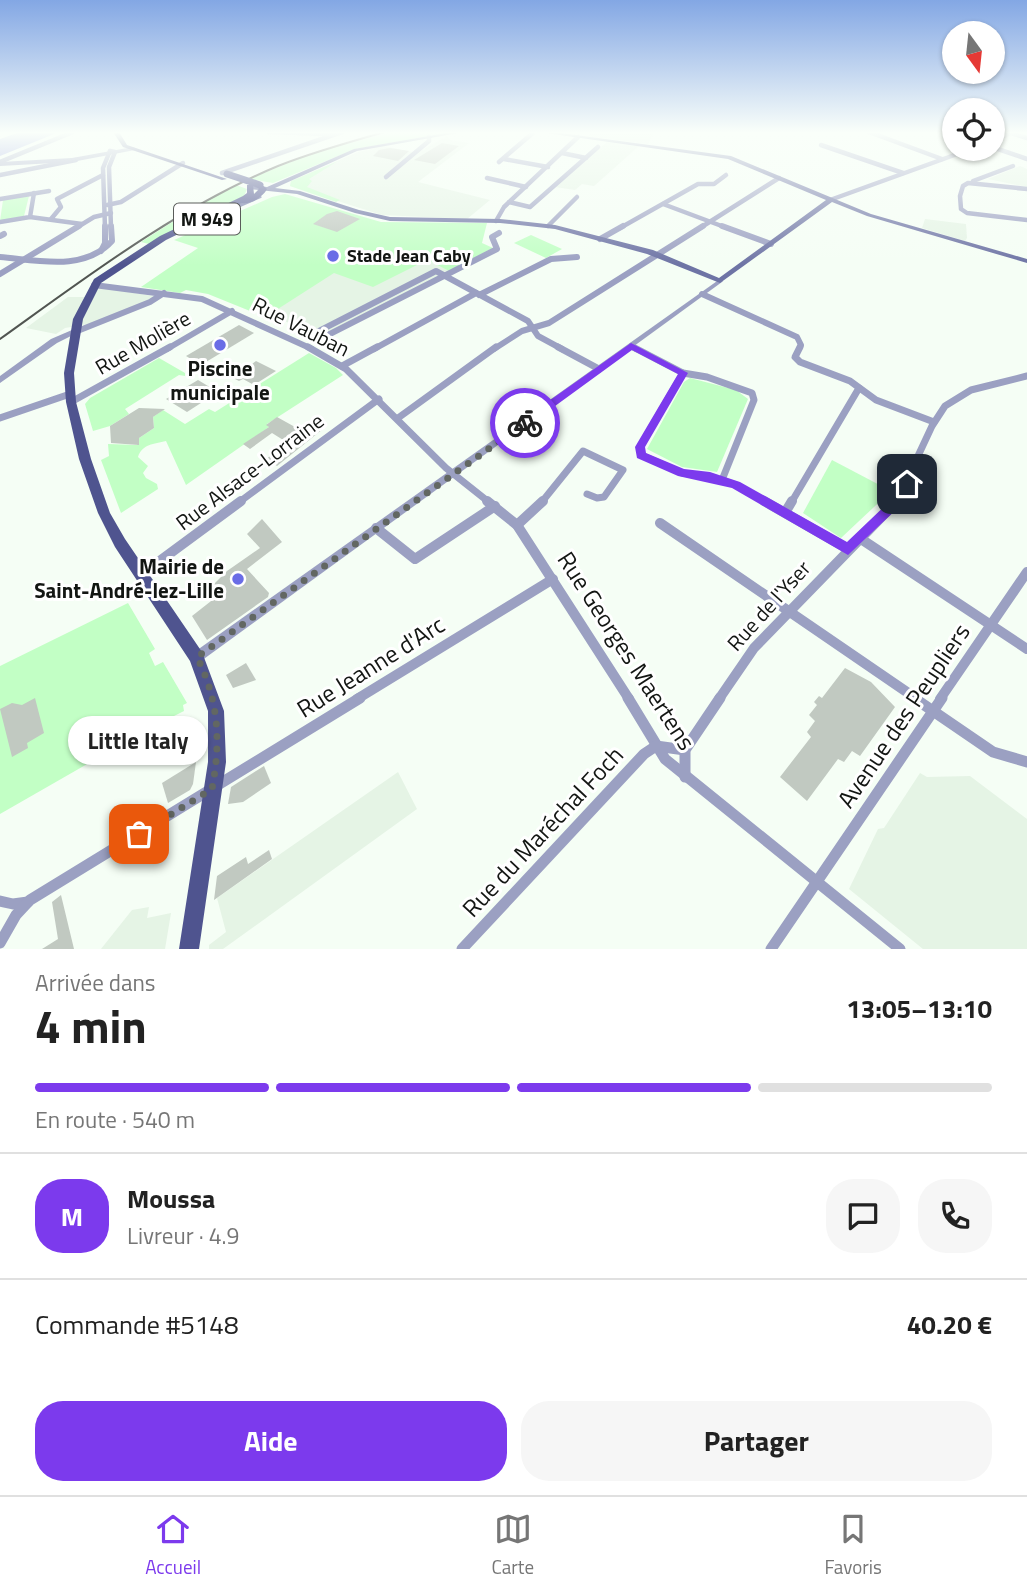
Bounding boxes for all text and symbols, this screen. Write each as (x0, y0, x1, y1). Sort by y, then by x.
north arrow (942, 21, 1004, 84)
map controls (942, 21, 1005, 161)
button: locate (942, 98, 1005, 161)
road number: M 949 (174, 204, 240, 234)
place label: Stade Jean Caby (347, 242, 471, 269)
marker: Stade Jean Caby (325, 248, 341, 264)
street label: Rue Vauban (247, 288, 356, 364)
street label: Rue Molière (89, 302, 196, 382)
marker: Piscine municipale (212, 337, 228, 353)
place label: Piscine municipale (170, 352, 270, 408)
courier (490, 388, 560, 458)
icon: bike (506, 404, 544, 442)
street label: Rue Alsace-Lorraine (169, 405, 330, 538)
pin (877, 454, 937, 514)
icon: home (888, 465, 926, 503)
street label: Rue Georges Maertens (549, 544, 705, 757)
place label: Mairie de Saint-André-lez-Lille (34, 550, 224, 606)
street label: Rue de l'Yser (719, 553, 818, 658)
marker: Mairie de Saint-André-lez-Lille (230, 571, 246, 587)
street label: Rue Jeanne d'Arc (289, 606, 451, 726)
street label: Avenue des Peupliers (828, 616, 978, 815)
callout: Little Italy (69, 715, 209, 764)
text: Little Italy (88, 723, 188, 758)
street label: Rue du Maréchal Foch (453, 738, 631, 925)
pin (109, 804, 169, 864)
icon: bag (120, 815, 158, 853)
text: Arrivée dans (35, 965, 156, 1000)
text: 13:05–13:10 (846, 989, 992, 1028)
text: 4 min (35, 991, 147, 1061)
text: En route · 540 m (35, 1102, 195, 1137)
text: Moussa (127, 1179, 215, 1218)
button: chat (826, 1179, 900, 1253)
button: phone (918, 1179, 992, 1253)
text: M (61, 1197, 83, 1236)
text: Livreur · 4.9 (127, 1218, 239, 1253)
text: Commande #5148 (35, 1305, 238, 1344)
text: 40.20 € (907, 1305, 992, 1344)
button: Aide (35, 1401, 507, 1481)
button: Partager (521, 1401, 992, 1481)
tab: Accueil (145, 1510, 201, 1581)
tab: Carte (491, 1510, 534, 1581)
tab: Favoris (824, 1510, 882, 1581)

